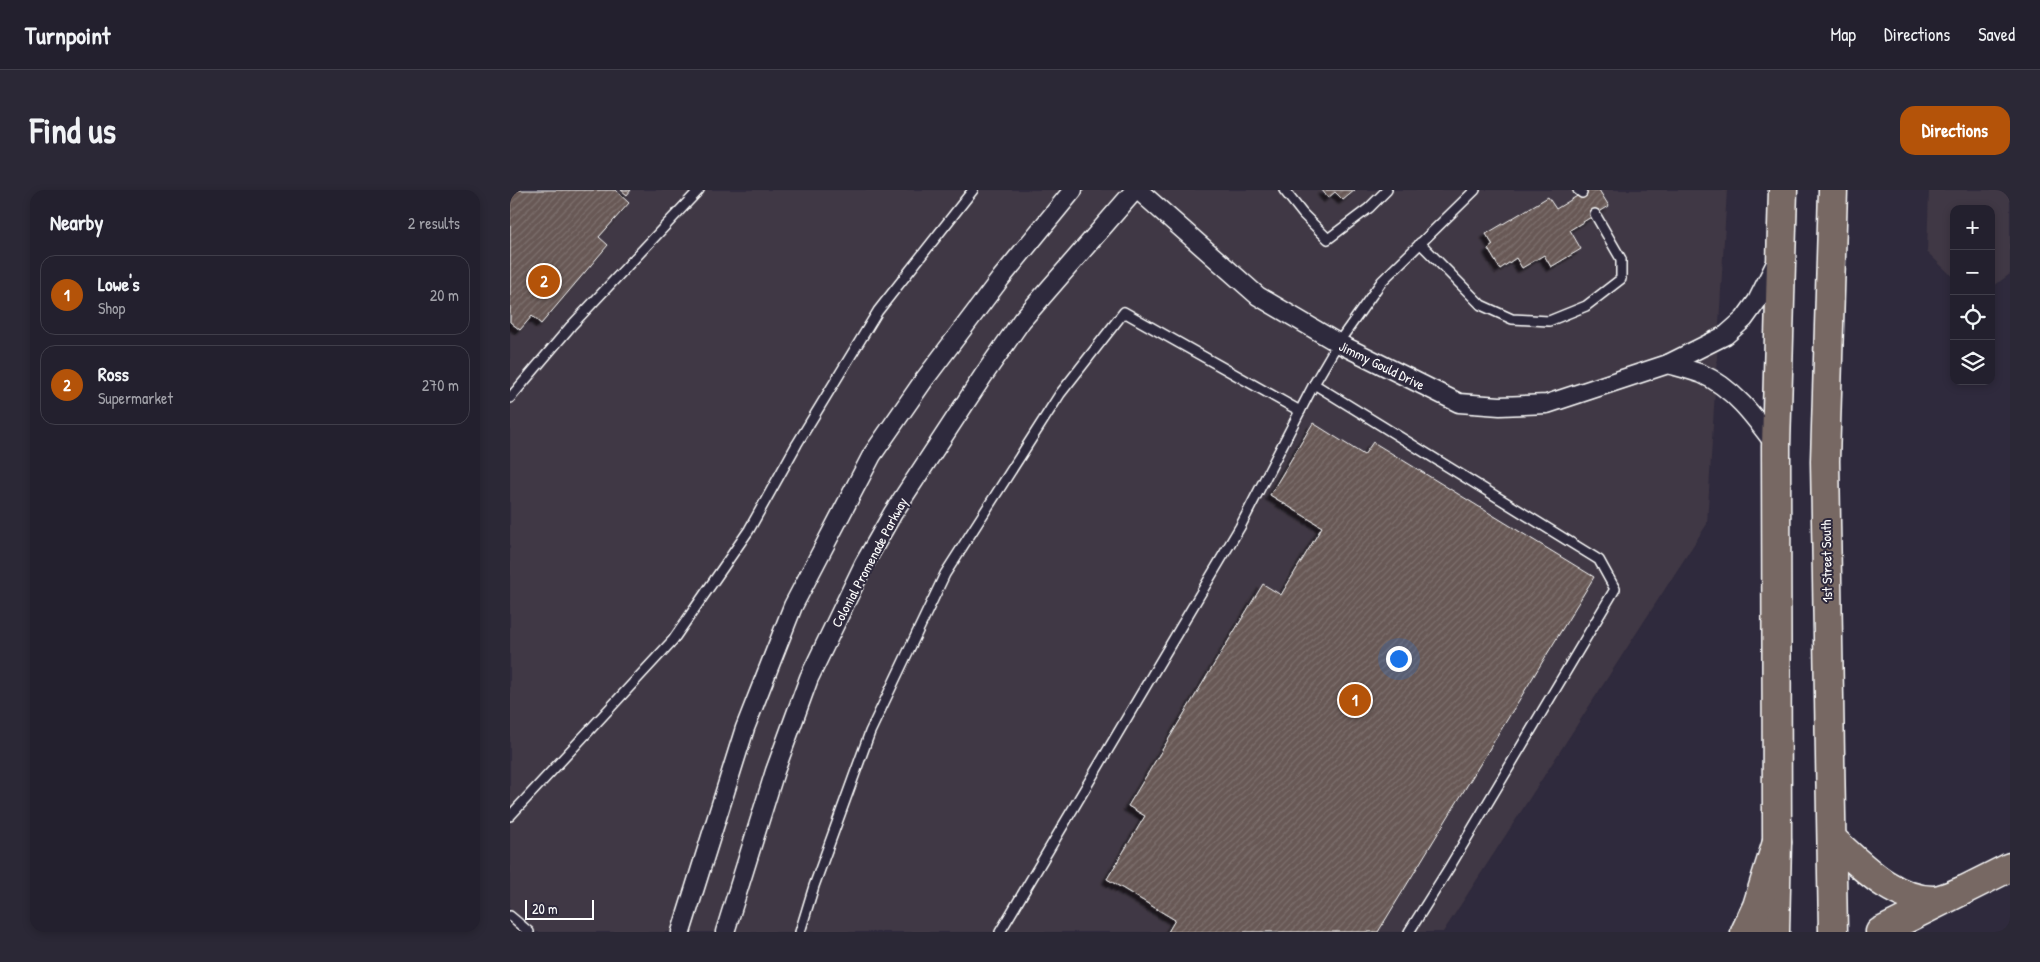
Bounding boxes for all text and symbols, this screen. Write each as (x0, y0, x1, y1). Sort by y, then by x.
text: Turnpoint (25, 19, 110, 51)
text: Map (1831, 22, 1856, 47)
text: Directions (1884, 22, 1950, 47)
text: Saved (1978, 22, 2015, 47)
button: Directions (1900, 106, 2010, 155)
text: Find us (30, 107, 116, 154)
map controls (1950, 205, 1995, 385)
button: + (1950, 205, 1995, 250)
text: Nearby (50, 208, 103, 237)
text: 2 results (408, 212, 460, 234)
button: − (1950, 250, 1995, 295)
pin: 2 (528, 262, 560, 300)
text: Lowe's (98, 271, 140, 297)
text: 1 (64, 284, 70, 306)
text: 20 m (430, 284, 459, 306)
button: locate (1950, 295, 1995, 340)
text: Shop (98, 297, 125, 319)
street label: Jimmy Gould Drive (1336, 336, 1428, 395)
button: layers (1950, 340, 1995, 385)
text: Ross (98, 361, 129, 387)
text: 2 (63, 374, 71, 396)
text: 270 m (422, 374, 459, 396)
text: Supermarket (98, 387, 173, 409)
street label: Colonial Promenade Parkway (827, 494, 912, 631)
street label: 1st Street South (1816, 519, 1836, 603)
your location (1386, 646, 1412, 672)
pin: 1 (1339, 681, 1371, 719)
scale bar (525, 897, 594, 920)
text: 20 m (532, 899, 558, 918)

